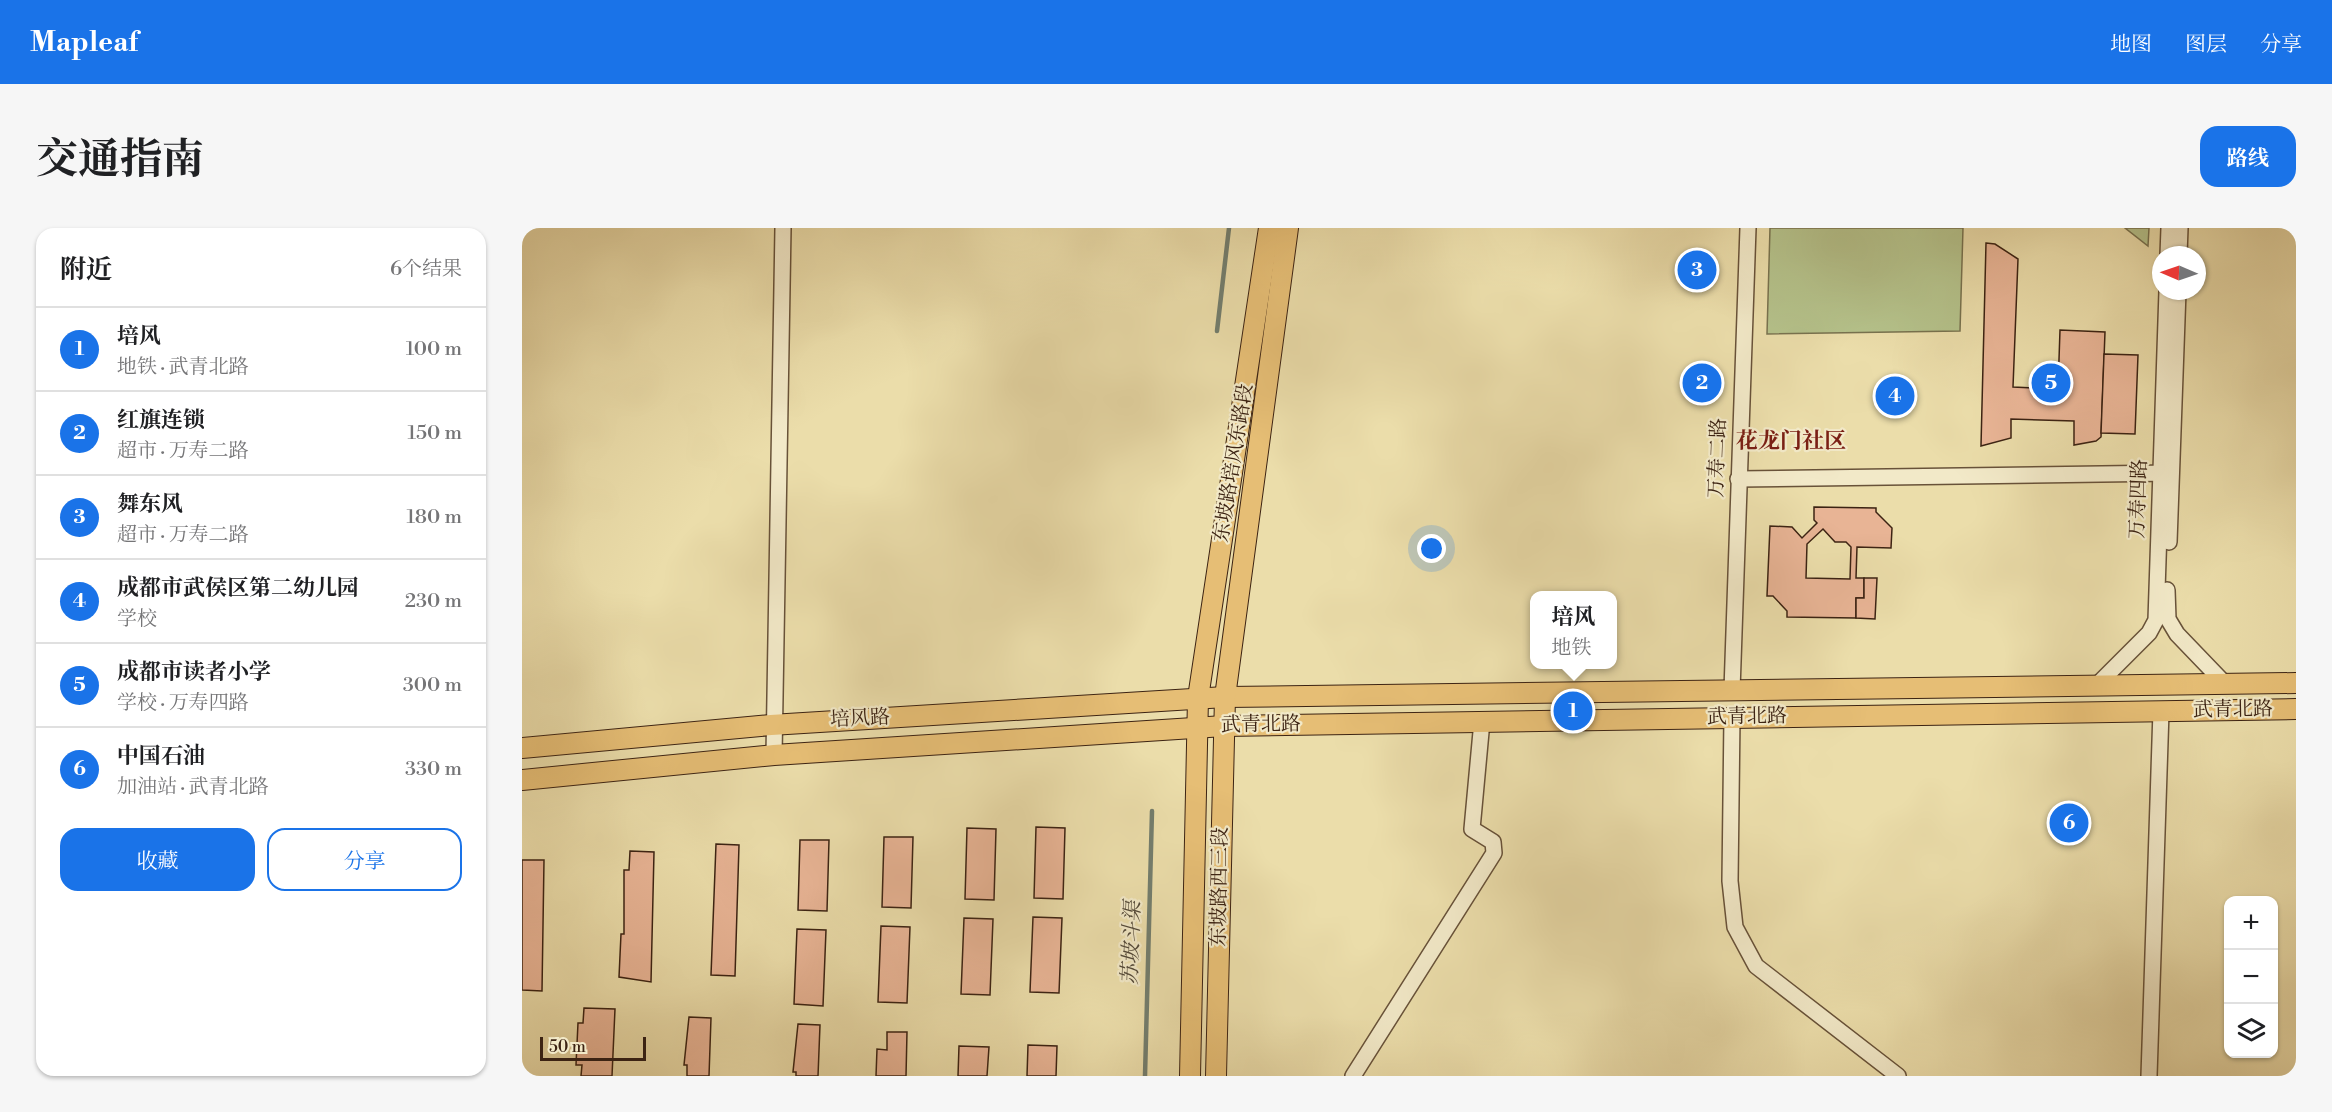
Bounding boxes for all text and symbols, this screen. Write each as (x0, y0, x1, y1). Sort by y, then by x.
text: Mapleaf (30, 25, 138, 60)
text: 地图 (2110, 32, 2152, 58)
text: 图层 (2185, 32, 2227, 58)
text: 分享 (2260, 32, 2302, 58)
button: 路线 (2200, 126, 2296, 187)
text: 交通指南 (36, 134, 204, 187)
north arrow (2152, 246, 2206, 300)
pin: 3 (1678, 248, 1716, 292)
text: 附近 (60, 254, 112, 286)
text: 6个结果 (390, 257, 462, 282)
text: 培风 (117, 323, 161, 350)
text: 1 (75, 337, 84, 362)
text: 100 m (406, 337, 462, 362)
text: 地铁 · 武青北路 (117, 355, 249, 380)
pin: 2 (1682, 360, 1722, 406)
pin: 5 (2032, 360, 2071, 406)
pin: 4 (1876, 374, 1914, 418)
street label: 东坡路培风东路段 (1209, 382, 1259, 544)
text: 红旗连锁 (117, 407, 205, 434)
street label: 万寿二路 (1704, 418, 1732, 498)
text: 2 (73, 421, 86, 446)
text: 150 m (407, 421, 462, 446)
district label: 花龙门社区 (1736, 428, 1846, 455)
text: 超市 · 万寿二路 (117, 439, 249, 464)
street label: 万寿四路 (2125, 459, 2153, 539)
text: 舞东风 (117, 491, 183, 518)
text: 3 (73, 505, 86, 530)
text: 180 m (407, 505, 462, 530)
text: 超市 · 万寿二路 (117, 523, 249, 548)
your location (1417, 534, 1446, 563)
text: 成都市武侯区第二幼儿园 (117, 575, 359, 602)
text: 4 (73, 589, 86, 614)
text: 230 m (405, 589, 462, 614)
popup (1530, 591, 1617, 669)
text: 培风 (1551, 604, 1596, 631)
text: 学校 (117, 607, 157, 632)
text: 地铁 (1551, 636, 1591, 661)
text: 成都市读者小学 (117, 659, 271, 686)
text: 5 (73, 673, 86, 698)
text: 300 m (403, 673, 462, 698)
pin: 1 (1554, 688, 1592, 734)
text: 学校 · 万寿四路 (117, 691, 249, 716)
street label: 武青北路 (2193, 697, 2273, 723)
street label: 武青北路 (1707, 704, 1787, 730)
street label: 培风路 (829, 705, 891, 733)
street label: 武青北路 (1221, 712, 1301, 738)
text: 中国石油 (117, 743, 205, 770)
text: 6 (73, 757, 86, 782)
text: 330 m (405, 757, 462, 782)
text: 加油站 · 武青北路 (117, 775, 269, 800)
pin: 6 (2050, 800, 2088, 846)
street label: 东坡路西三段 (1206, 827, 1234, 947)
button: 收藏 (60, 828, 255, 891)
button: 分享 (267, 828, 462, 891)
map controls (2224, 896, 2278, 1058)
button: + (2224, 896, 2278, 950)
water label: 苏坡斗渠 (1118, 898, 1147, 985)
button: − (2224, 950, 2278, 1004)
button: layers (2224, 1004, 2278, 1058)
scale bar (540, 1034, 646, 1062)
text: 50 m (549, 1037, 586, 1057)

